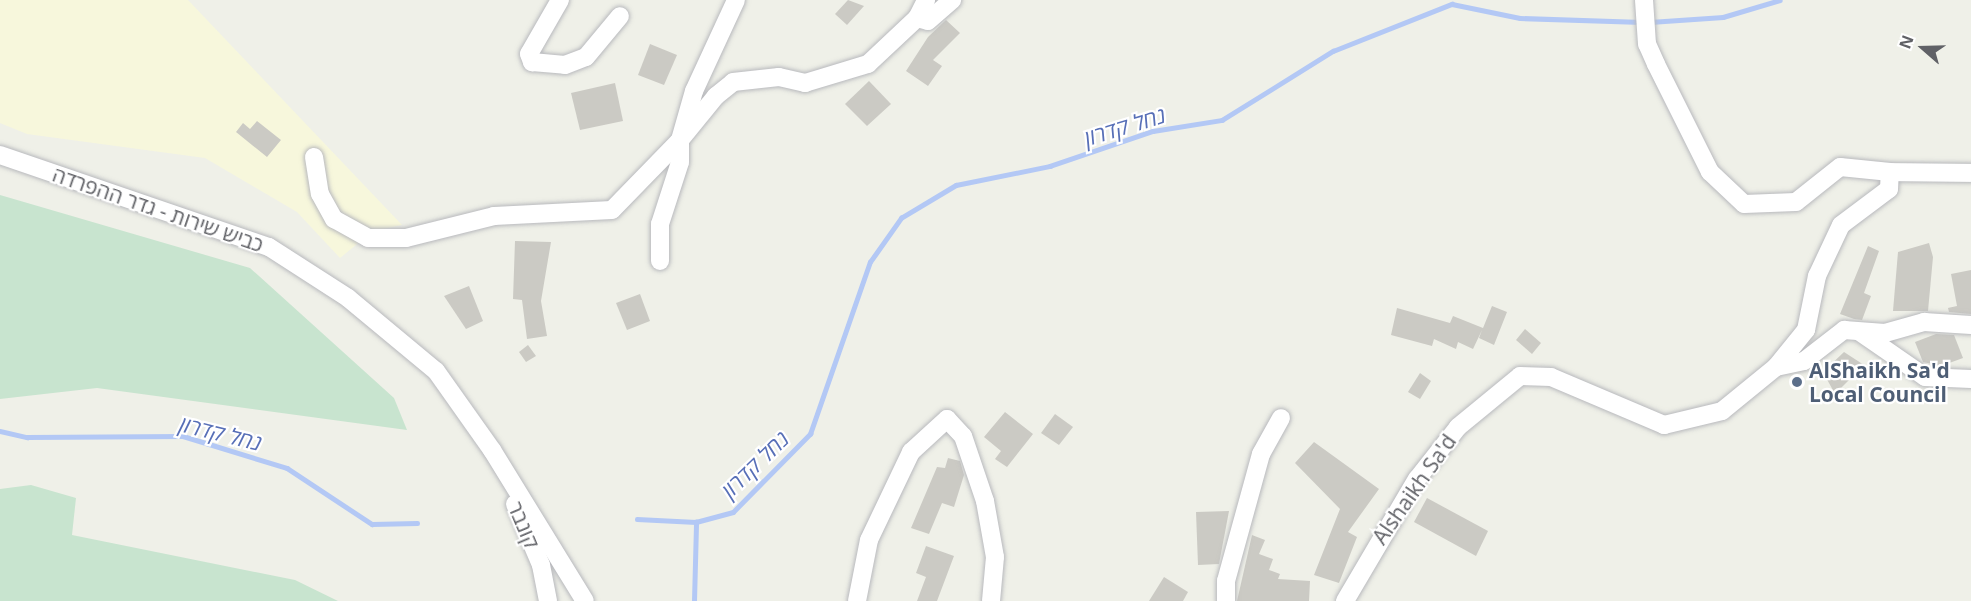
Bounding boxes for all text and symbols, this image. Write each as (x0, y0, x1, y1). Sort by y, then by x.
north arrow (1893, 18, 1953, 78)
text: N (1894, 32, 1919, 52)
water label: נחל קדרון (1081, 101, 1169, 151)
street label: כביש שירות - גדר ההפרדה (49, 161, 267, 257)
place label: AlShaikh Sa'd Local Council (1809, 357, 1950, 407)
marker: AlShaikh Sa'd Local Council (1790, 375, 1804, 389)
water label: נחל קדרון (177, 410, 265, 456)
water label: נחל קדרון (716, 426, 794, 502)
street label: Alshaikh Sa'd (1367, 429, 1461, 549)
street label: קונבר (503, 498, 545, 552)

